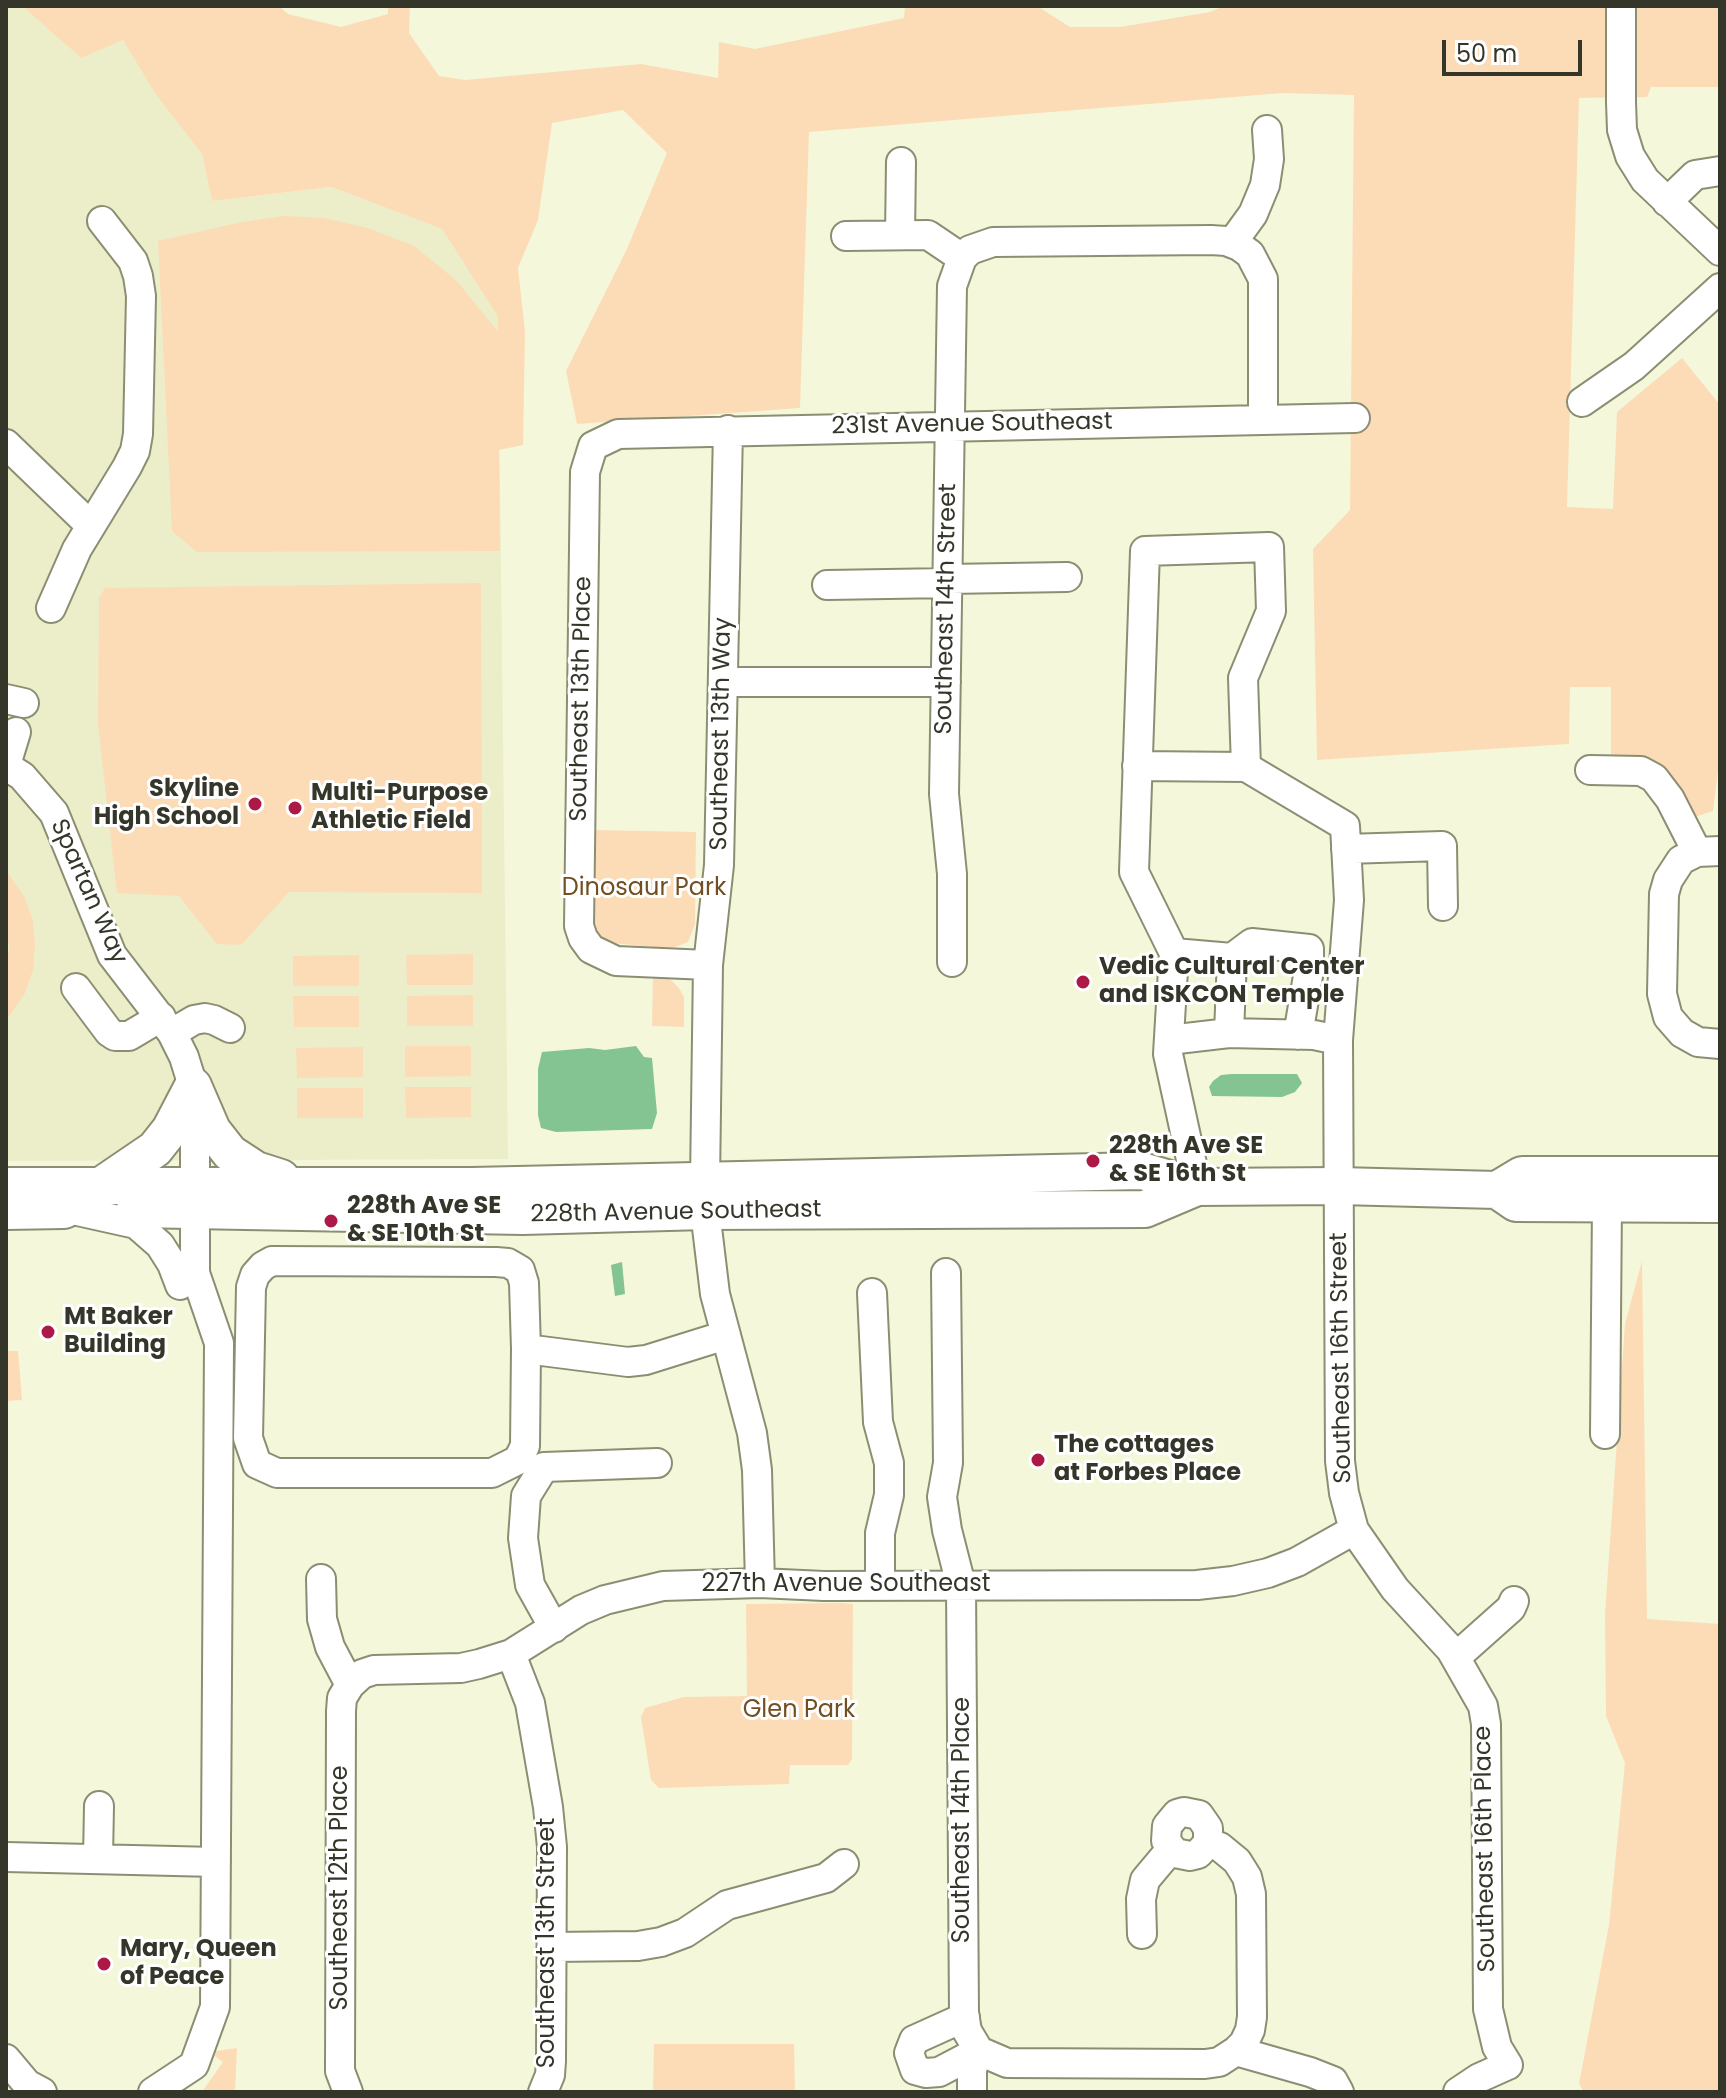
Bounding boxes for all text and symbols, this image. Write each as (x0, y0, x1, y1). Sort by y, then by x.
scale bar (1446, 24, 1586, 74)
text: 50 m (1456, 37, 1517, 70)
street label: 231st Avenue Southeast (831, 408, 1113, 442)
street label: Southeast 14th Street (930, 483, 964, 735)
street label: Southeast 13th Place (565, 576, 599, 822)
street label: Southeast 13th Way (706, 617, 738, 851)
place label: Skyline High School (94, 776, 239, 832)
place label: Multi-Purpose Athletic Field (311, 780, 488, 836)
marker: Skyline High School (246, 795, 264, 813)
marker: Multi-Purpose Athletic Field (286, 799, 304, 817)
street label: Spartan Way (43, 815, 133, 969)
park label: Dinosaur Park (562, 875, 726, 903)
place label: Vedic Cultural Center and ISKCON Temple (1099, 954, 1365, 1010)
marker: Vedic Cultural Center and ISKCON Temple (1074, 973, 1092, 991)
place label: 228th Ave SE & SE 16th St (1109, 1133, 1263, 1189)
marker: 228th Ave SE & SE 16th St (1084, 1152, 1102, 1170)
place label: 228th Ave SE & SE 10th St (347, 1193, 501, 1249)
street label: 228th Avenue Southeast (530, 1196, 822, 1230)
marker: 228th Ave SE & SE 10th St (322, 1212, 340, 1230)
street label: Southeast 16th Street (1325, 1232, 1359, 1484)
place label: Mt Baker Building (64, 1304, 173, 1360)
marker: Mt Baker Building (39, 1323, 57, 1341)
place label: The cottages at Forbes Place (1054, 1432, 1241, 1488)
marker: The cottages at Forbes Place (1029, 1451, 1047, 1469)
street label: 227th Avenue Southeast (701, 1571, 991, 1599)
park label: Glen Park (743, 1697, 855, 1725)
street label: Southeast 14th Place (949, 1697, 977, 1943)
street label: Southeast 16th Place (1469, 1725, 1503, 1973)
street label: Southeast 12th Place (327, 1765, 355, 2011)
street label: Southeast 13th Street (534, 1818, 562, 2068)
place label: Mary, Queen of Peace (120, 1936, 277, 1992)
marker: Mary, Queen of Peace (95, 1955, 113, 1973)

